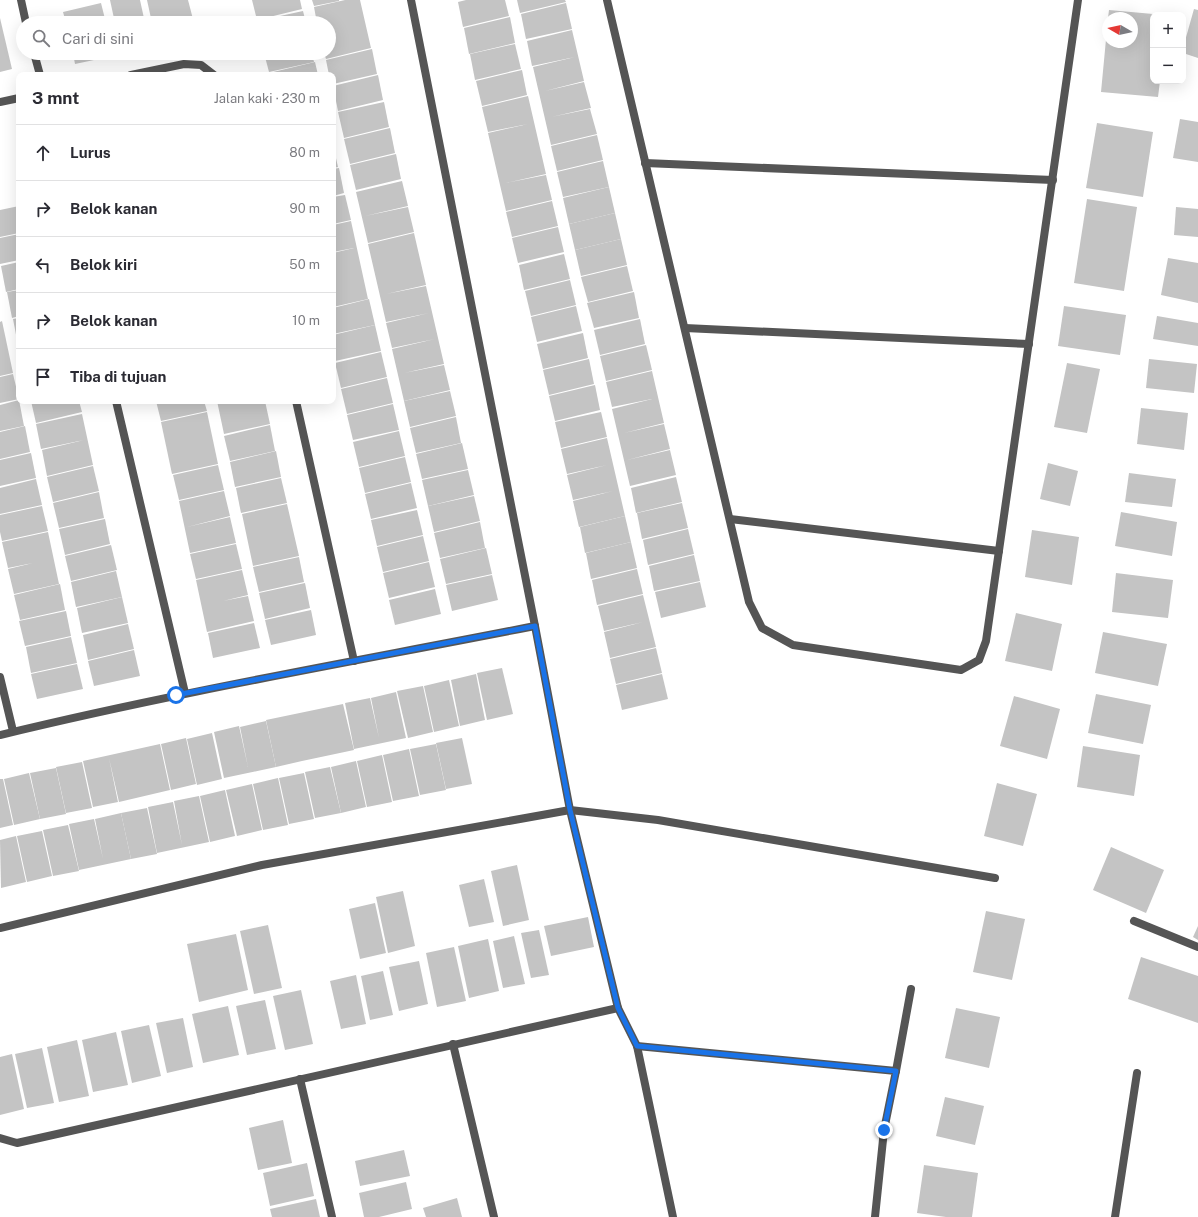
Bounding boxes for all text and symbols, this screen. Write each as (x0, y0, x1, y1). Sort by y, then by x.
north arrow (1102, 12, 1138, 48)
map controls (1150, 12, 1186, 84)
button: + (1150, 12, 1186, 48)
search box (16, 16, 336, 60)
icon: search (30, 27, 52, 49)
text: Cari di sini (62, 30, 134, 47)
button: − (1150, 48, 1186, 84)
text: 3 mnt (32, 88, 79, 108)
text: Jalan kaki · 230 m (214, 91, 320, 106)
icon: ahead (32, 142, 54, 164)
text: Lurus (70, 144, 111, 161)
text: 80 m (289, 145, 320, 160)
icon: right (32, 198, 54, 220)
text: Belok kanan (70, 200, 157, 217)
text: 90 m (290, 201, 320, 216)
icon: left (32, 254, 54, 276)
text: Belok kiri (70, 256, 137, 273)
text: 50 m (289, 257, 320, 272)
icon: right (32, 310, 54, 332)
text: Belok kanan (70, 312, 157, 329)
text: 10 m (292, 313, 320, 328)
icon: arrive (32, 366, 54, 388)
text: Tiba di tujuan (70, 368, 166, 385)
route start (167, 686, 185, 704)
route end (875, 1121, 893, 1139)

